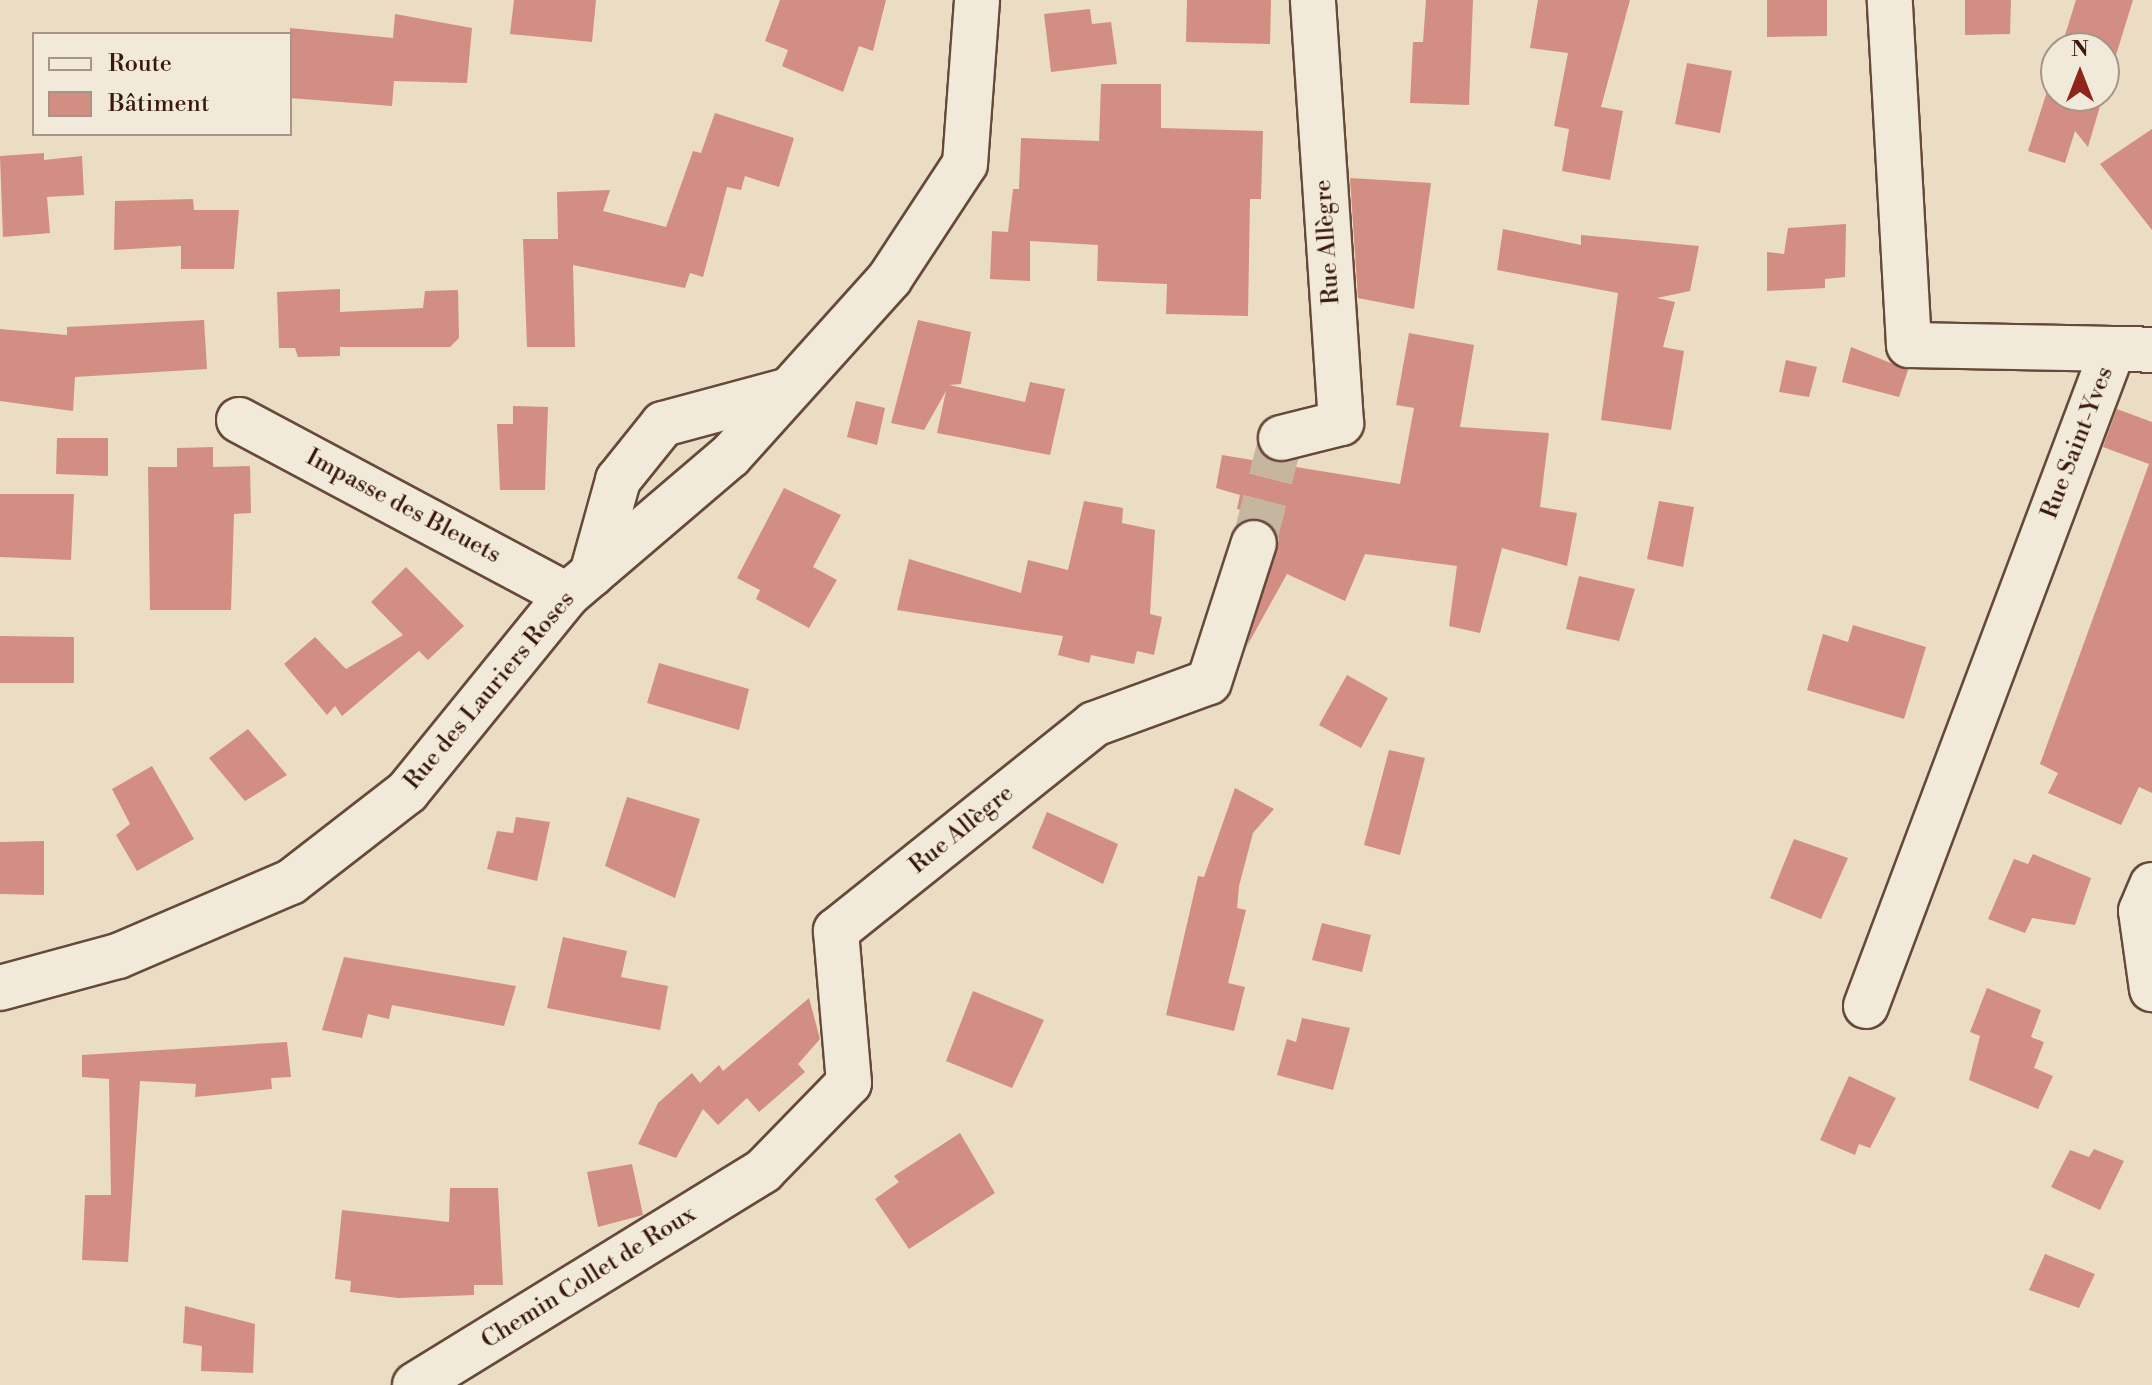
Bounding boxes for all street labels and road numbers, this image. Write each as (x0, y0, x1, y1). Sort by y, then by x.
street label: Rue Allègre (1309, 178, 1347, 306)
street label: Rue Saint-Yves (2036, 363, 2120, 523)
street label: Impasse des Bleuets (301, 444, 505, 570)
street label: Rue des Lauriers Roses (399, 586, 581, 796)
street label: Rue Allègre (904, 779, 1020, 881)
street label: Chemin Collet de Roux (477, 1200, 701, 1356)

